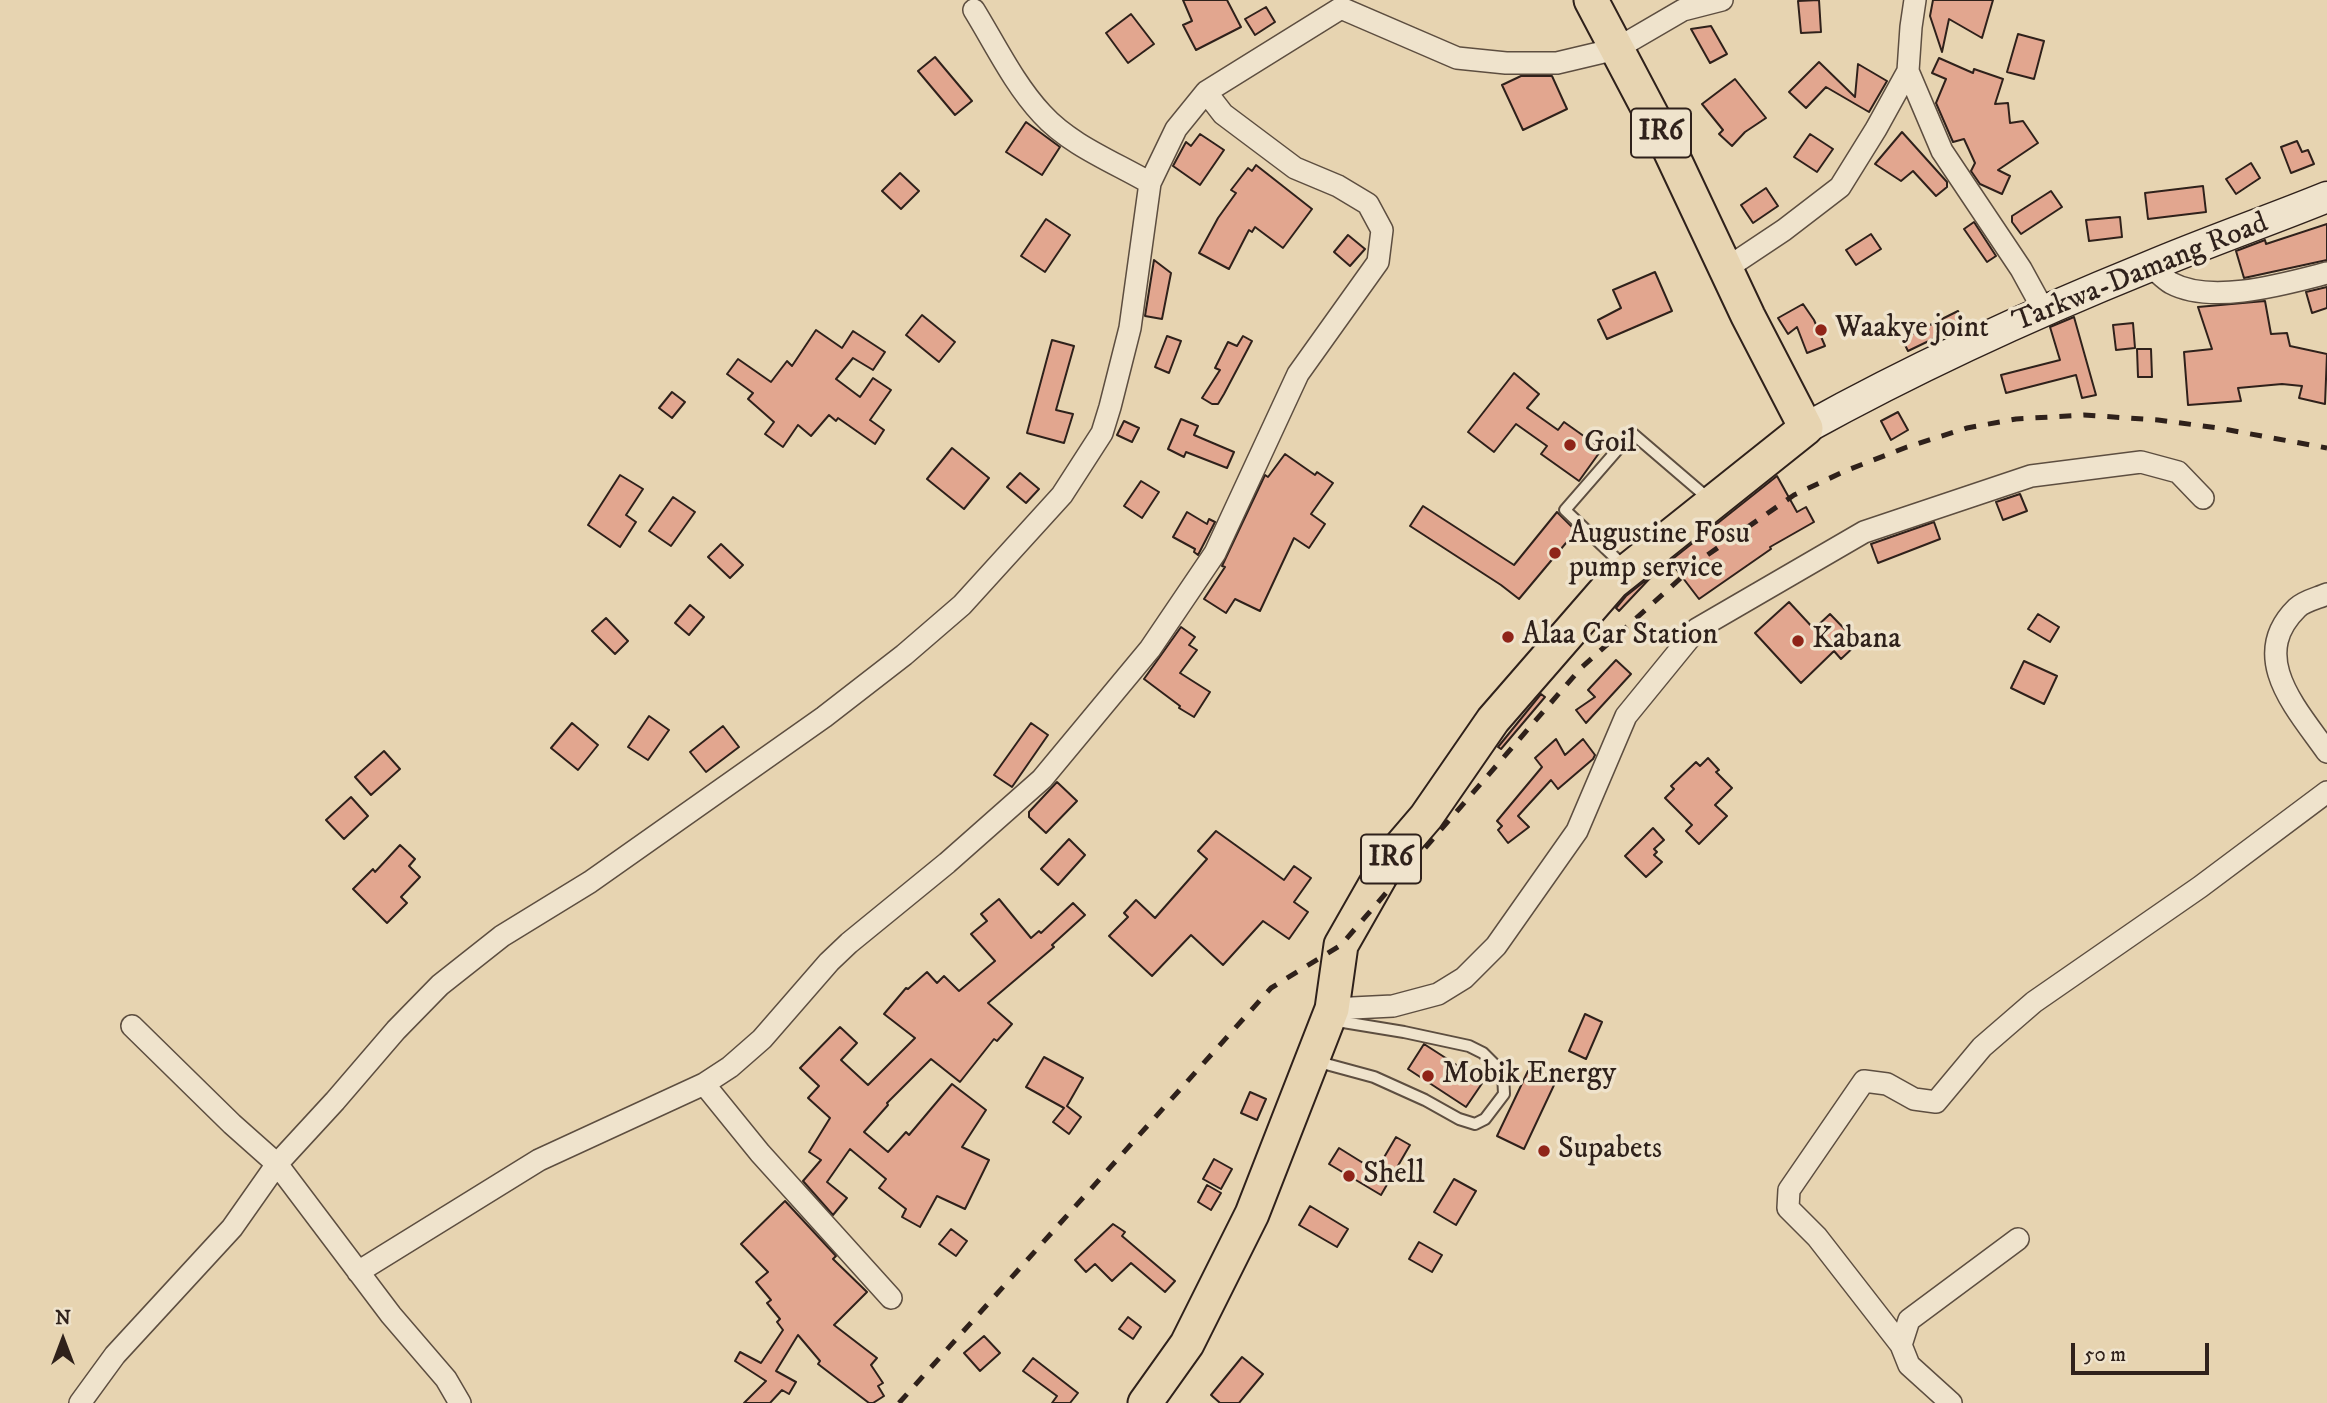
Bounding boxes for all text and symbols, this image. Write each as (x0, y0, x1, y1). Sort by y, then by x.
road number: IR6 (1631, 108, 1691, 158)
street label: Tarkwa-Damang Road (2008, 206, 2274, 342)
place label: Waakye joint (1835, 312, 1989, 348)
marker: Waakye joint (1813, 322, 1829, 338)
place label: Goil (1584, 427, 1636, 463)
marker: Goil (1562, 437, 1578, 453)
place label: Augustine Fosu pump service (1569, 518, 1750, 588)
marker: Augustine Fosu pump service (1547, 545, 1563, 561)
place label: Alaa Car Station (1522, 619, 1718, 655)
place label: Kabana (1812, 623, 1901, 659)
marker: Alaa Car Station (1500, 629, 1516, 645)
marker: Kabana (1790, 633, 1806, 649)
road number: IR6 (1361, 834, 1421, 884)
place label: Mobik Energy (1442, 1058, 1616, 1094)
marker: Mobik Energy (1420, 1068, 1436, 1084)
place label: Supabets (1558, 1133, 1662, 1169)
marker: Supabets (1536, 1143, 1552, 1159)
place label: Shell (1363, 1158, 1425, 1194)
marker: Shell (1341, 1168, 1357, 1184)
north arrow (28, 1305, 98, 1375)
text: N (55, 1307, 71, 1330)
scale bar (2075, 1330, 2213, 1374)
text: 50 m (2084, 1342, 2126, 1368)

